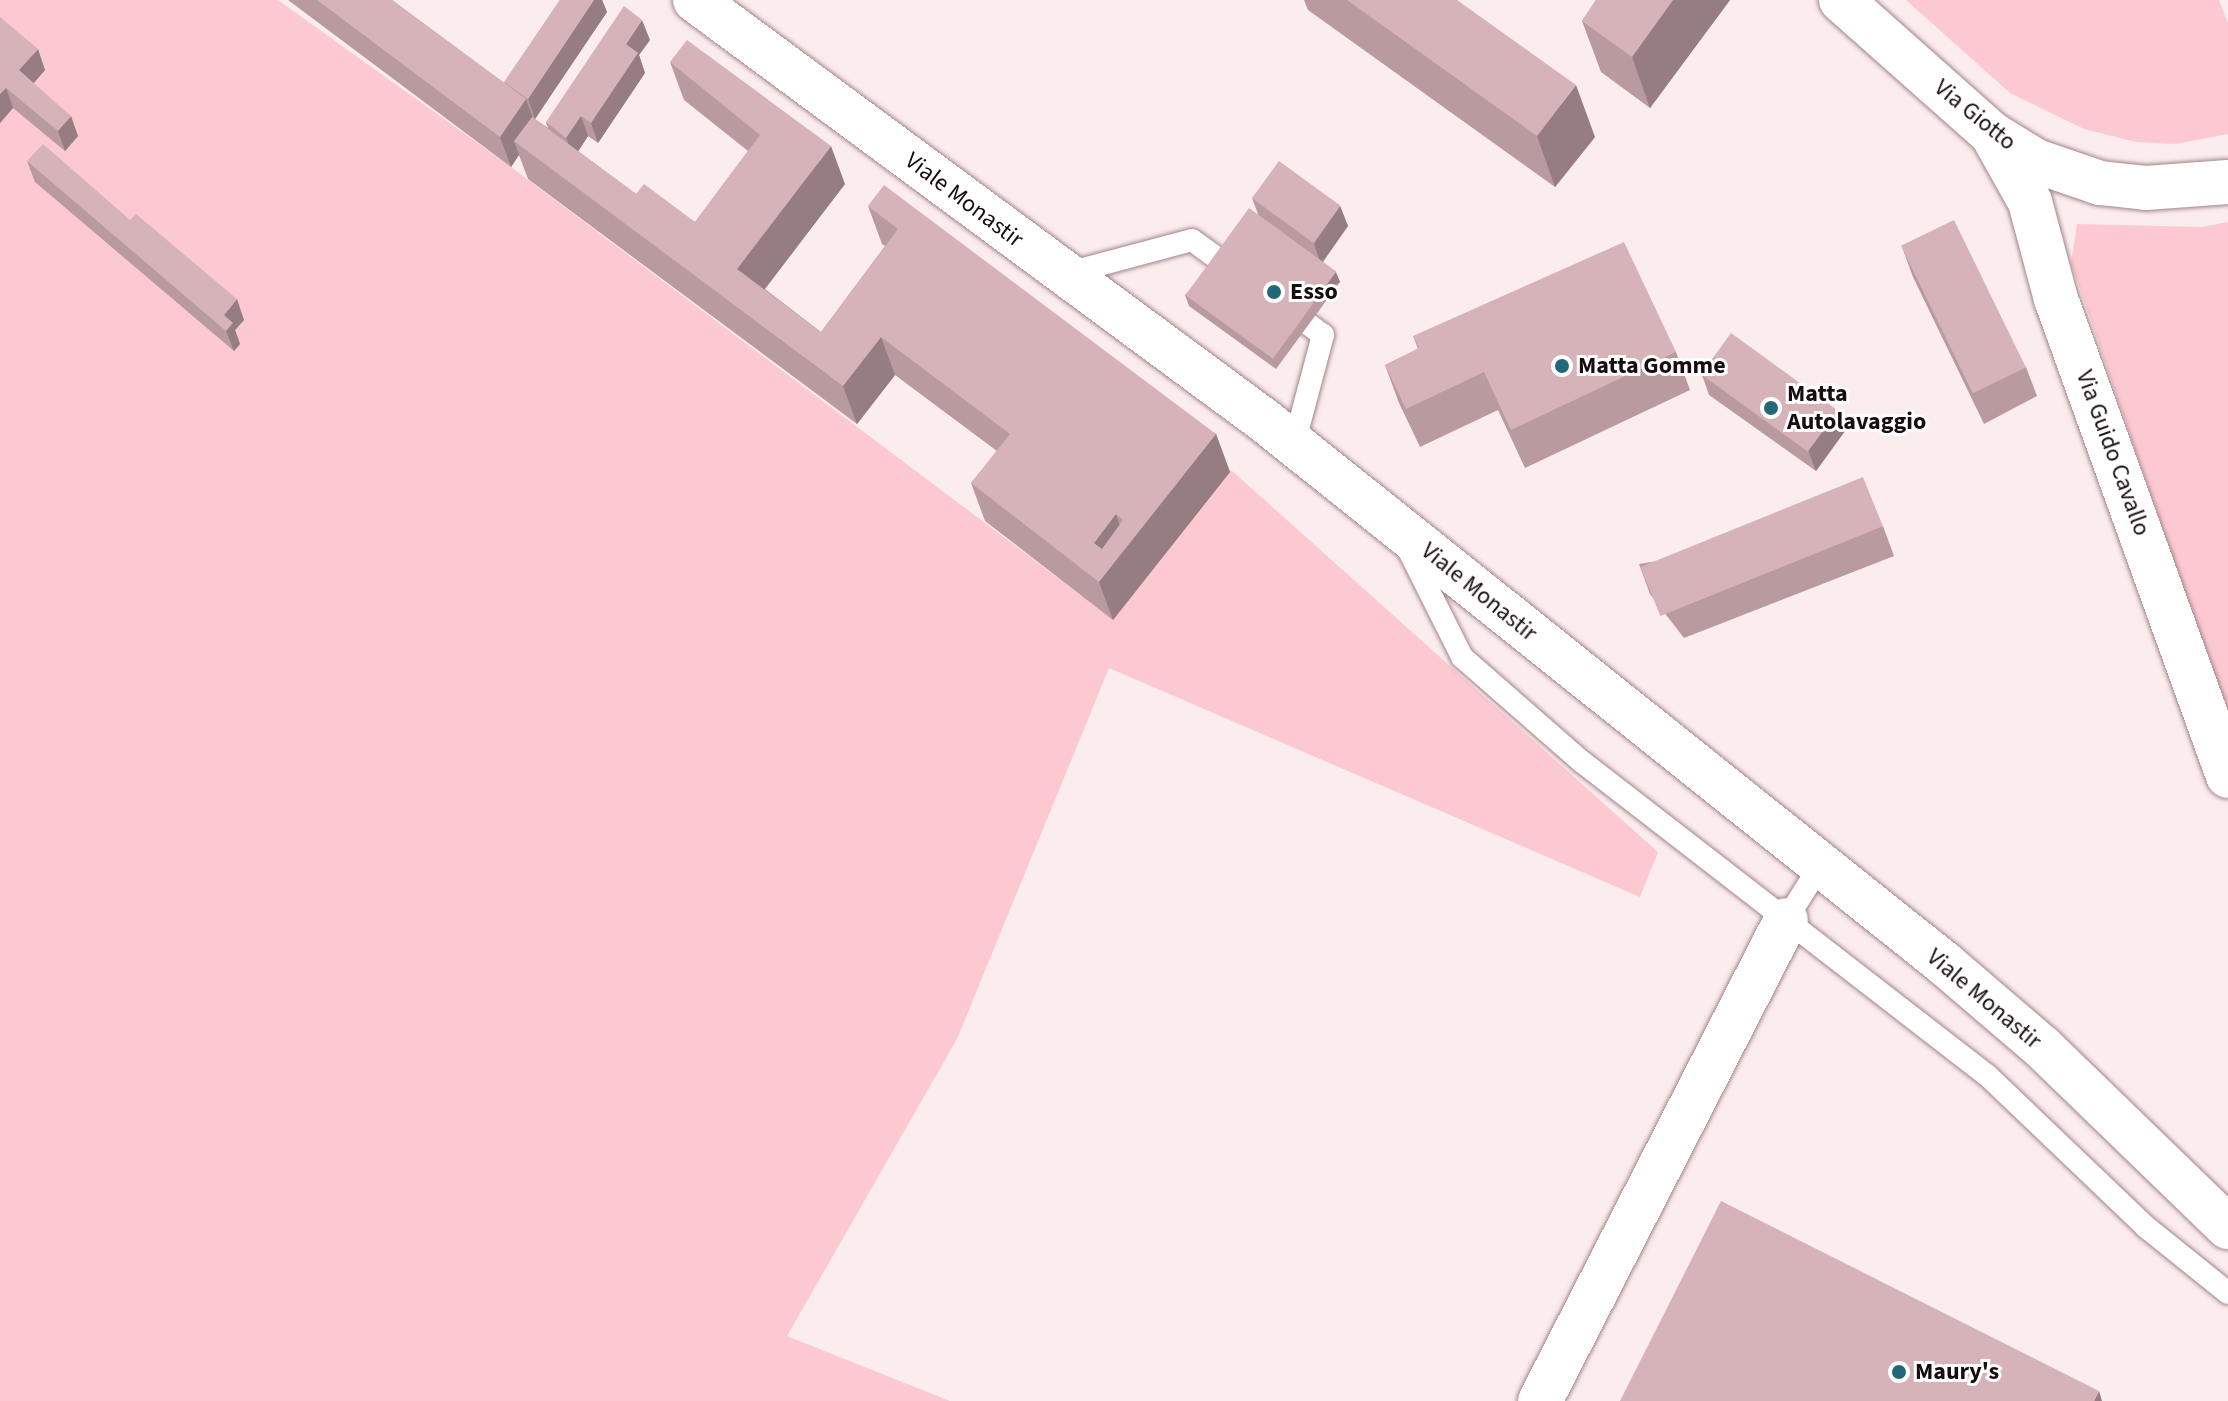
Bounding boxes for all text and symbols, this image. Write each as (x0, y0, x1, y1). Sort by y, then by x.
street label: Via Giotto (1928, 73, 2022, 157)
street label: Viale Monastir (899, 146, 1029, 254)
place label: Esso (1290, 278, 1338, 306)
marker: Esso (1265, 283, 1283, 301)
place label: Matta Gomme (1578, 352, 1726, 380)
marker: Matta Gomme (1553, 357, 1571, 375)
street label: Via Guido Cavallo (2070, 366, 2156, 540)
place label: Matta Autolavaggio (1787, 380, 1926, 436)
marker: Matta Autolavaggio (1762, 399, 1780, 417)
street label: Viale Monastir (1415, 537, 1543, 647)
street label: Viale Monastir (1921, 943, 2047, 1055)
place label: Maury's (1915, 1358, 1999, 1386)
marker: Maury's (1890, 1363, 1908, 1381)

